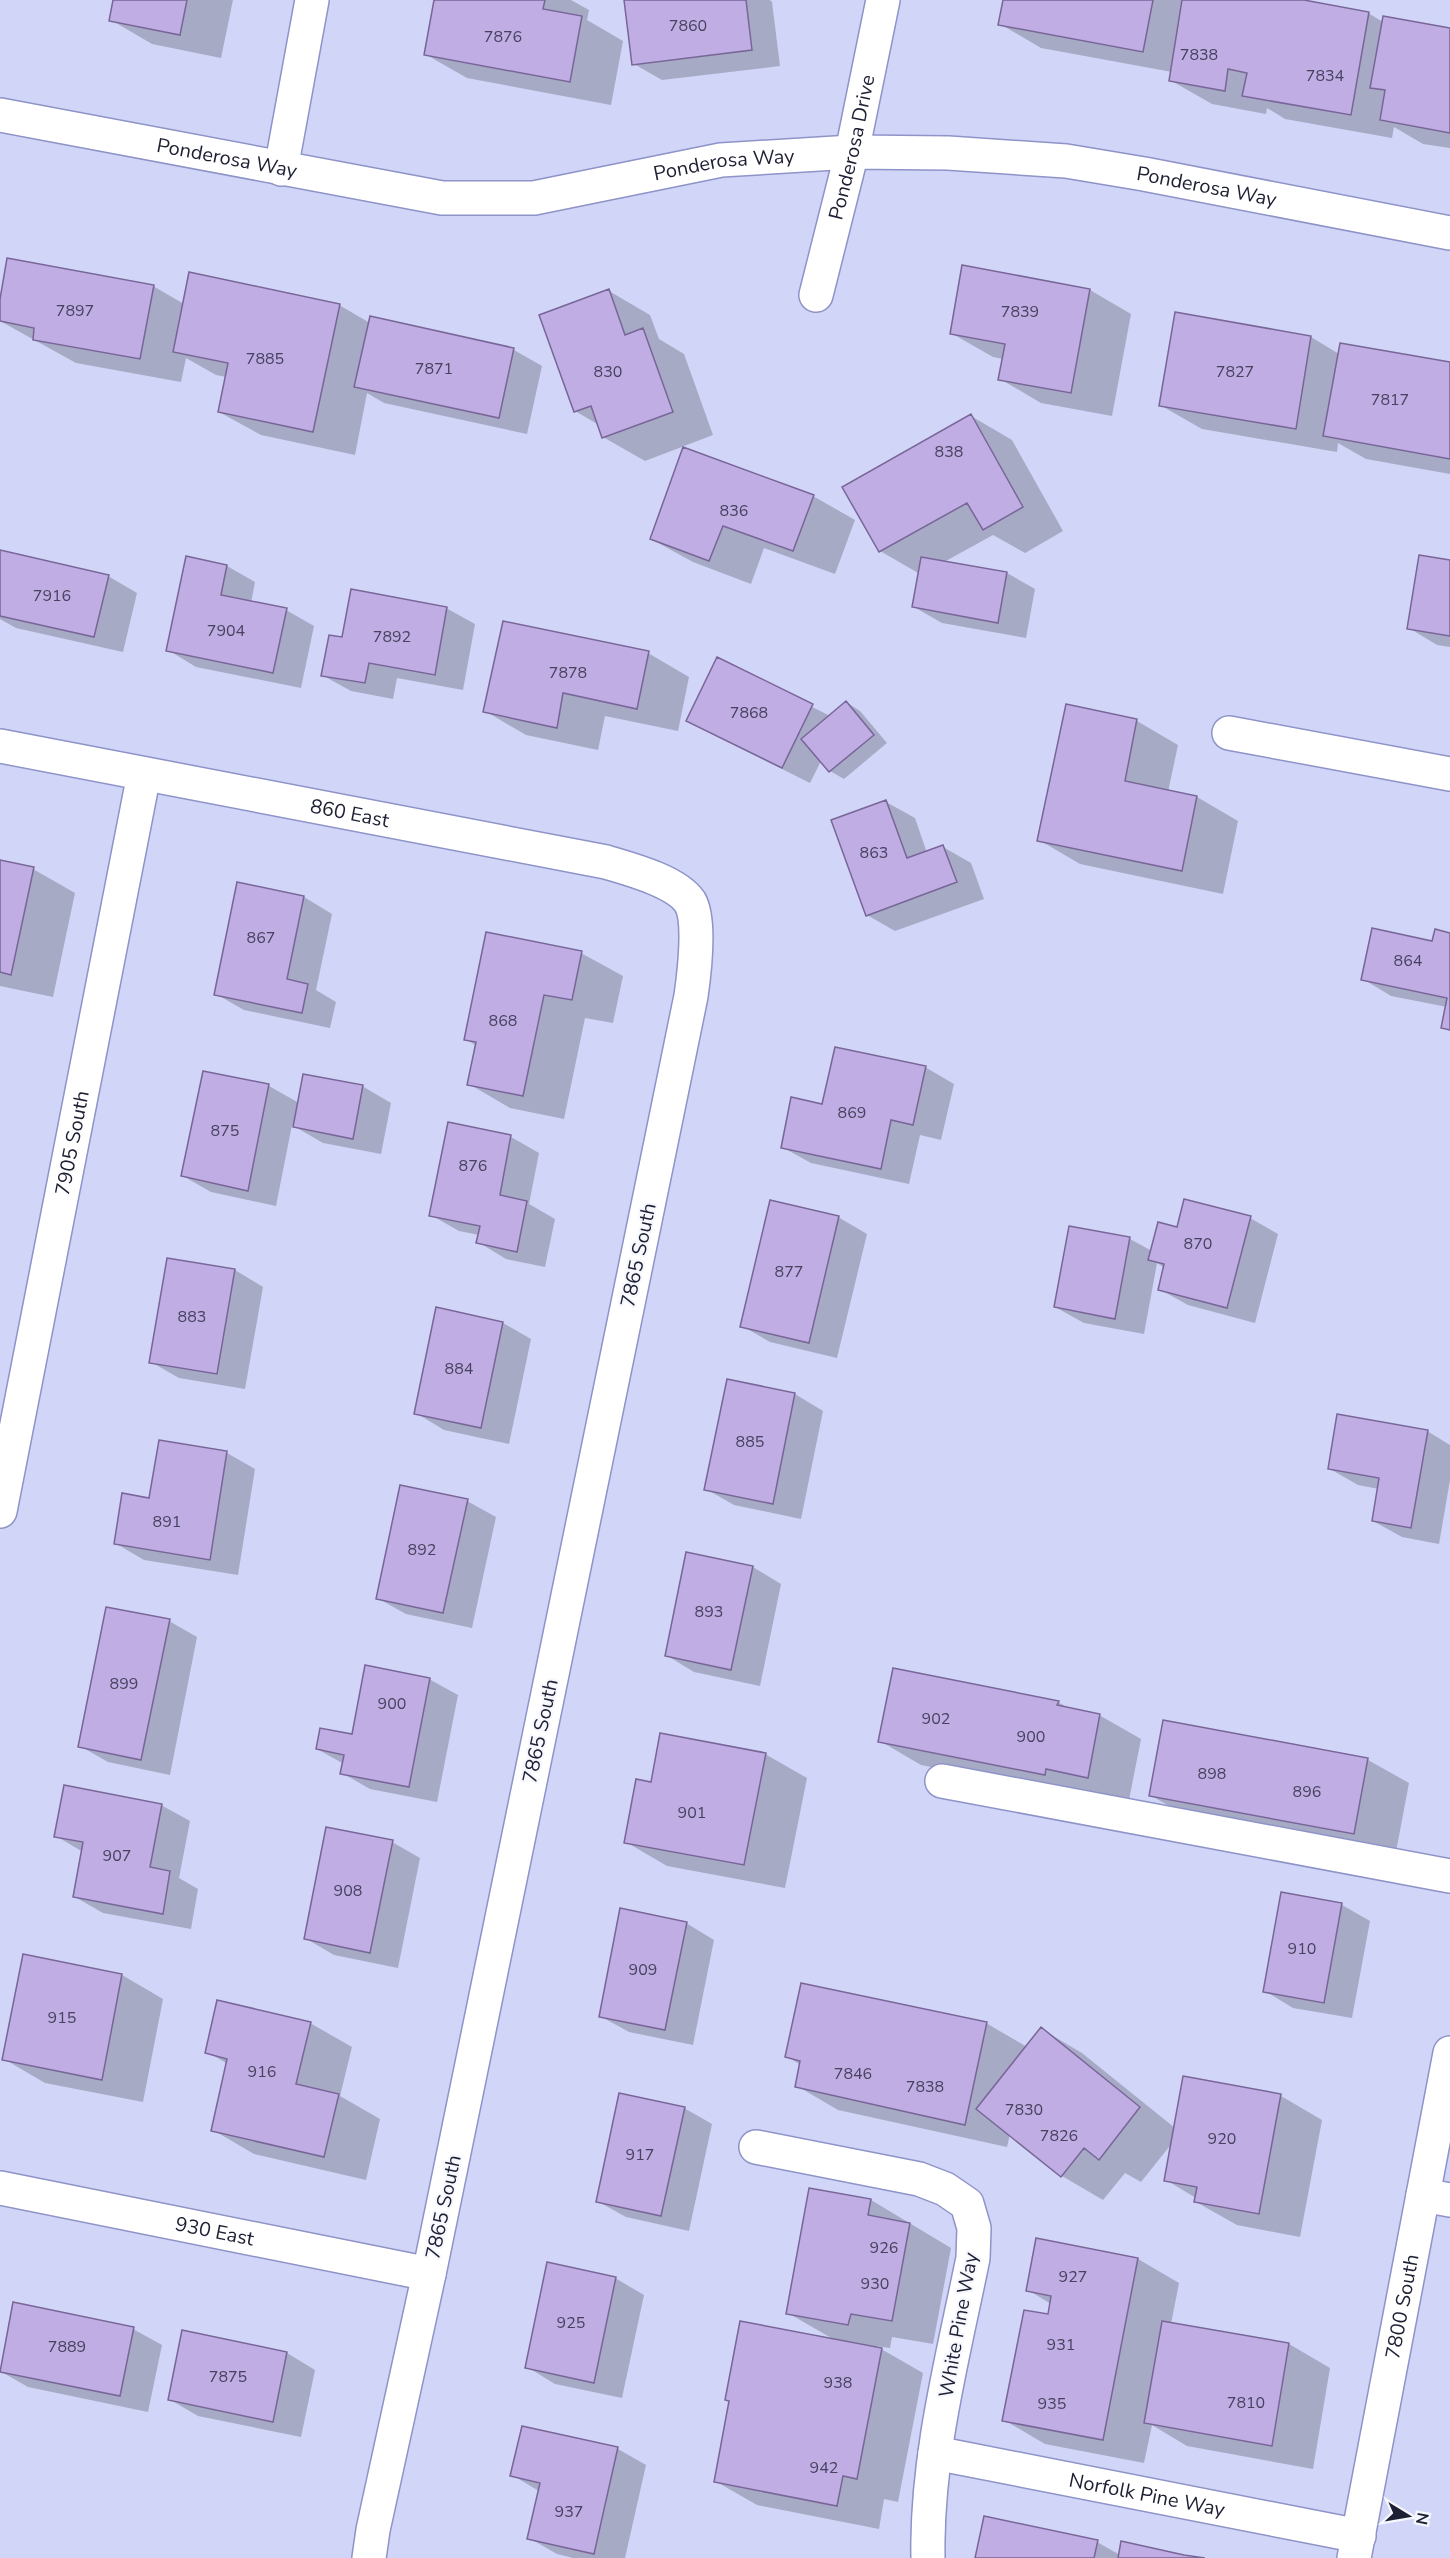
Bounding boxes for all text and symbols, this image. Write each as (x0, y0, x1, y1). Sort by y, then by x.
house number: 7860 (669, 15, 707, 37)
house number: 7876 (484, 26, 522, 48)
house number: 7838 (1180, 44, 1218, 66)
house number: 7834 (1306, 65, 1345, 87)
street label: Ponderosa Drive (822, 72, 881, 223)
street label: Ponderosa Way (155, 132, 300, 185)
street label: Ponderosa Way (651, 142, 796, 187)
street label: Ponderosa Way (1135, 160, 1280, 213)
house number: 7897 (56, 300, 94, 322)
house number: 7839 (1001, 301, 1039, 323)
house number: 7885 (246, 348, 284, 370)
house number: 7871 (415, 358, 453, 380)
house number: 830 (594, 361, 622, 383)
house number: 7827 (1216, 361, 1254, 383)
house number: 7817 (1371, 389, 1409, 411)
house number: 838 (935, 441, 963, 463)
house number: 836 (720, 500, 748, 522)
house number: 7916 (33, 585, 71, 607)
house number: 7904 (207, 620, 246, 642)
house number: 7892 (373, 626, 411, 648)
house number: 7878 (549, 662, 587, 684)
house number: 7868 (730, 702, 768, 724)
street label: 860 East (308, 793, 392, 834)
house number: 863 (860, 842, 888, 864)
house number: 867 (247, 927, 275, 949)
house number: 864 (1394, 950, 1423, 972)
house number: 868 (489, 1010, 517, 1032)
street label: 7905 South (49, 1088, 96, 1198)
house number: 869 (838, 1102, 866, 1124)
house number: 875 (211, 1120, 239, 1142)
house number: 876 (459, 1155, 487, 1177)
street label: 7865 South (614, 1200, 663, 1310)
house number: 870 (1184, 1233, 1212, 1255)
house number: 877 (775, 1261, 803, 1283)
house number: 883 (178, 1306, 206, 1328)
house number: 884 (445, 1358, 474, 1380)
house number: 885 (736, 1431, 764, 1453)
house number: 891 (153, 1511, 181, 1533)
house number: 892 (408, 1539, 436, 1561)
house number: 893 (695, 1601, 723, 1623)
house number: 899 (110, 1673, 138, 1695)
street label: 7865 South (516, 1676, 565, 1786)
house number: 900 (378, 1693, 406, 1715)
house number: 902 (922, 1708, 950, 1730)
house number: 900 (1017, 1726, 1045, 1748)
house number: 898 (1198, 1763, 1226, 1785)
house number: 896 (1293, 1781, 1321, 1803)
house number: 901 (678, 1802, 706, 1824)
house number: 907 (103, 1845, 131, 1867)
house number: 908 (334, 1880, 362, 1902)
house number: 910 (1288, 1938, 1316, 1960)
house number: 909 (629, 1959, 657, 1981)
house number: 915 (48, 2007, 76, 2029)
house number: 916 (248, 2061, 276, 2083)
house number: 7846 (834, 2063, 872, 2085)
house number: 7838 (906, 2076, 944, 2098)
house number: 7830 (1005, 2099, 1043, 2121)
house number: 7826 (1040, 2125, 1078, 2147)
house number: 920 (1208, 2128, 1236, 2150)
house number: 917 (626, 2144, 654, 2166)
street label: 7865 South (419, 2152, 468, 2262)
street label: 930 East (173, 2210, 257, 2253)
house number: 926 (870, 2237, 898, 2259)
street label: White Pine Way (932, 2250, 985, 2400)
street label: 7800 South (1379, 2252, 1425, 2361)
house number: 927 (1059, 2266, 1087, 2288)
house number: 930 (861, 2273, 889, 2295)
house number: 925 (557, 2312, 585, 2334)
house number: 931 (1047, 2334, 1075, 2356)
house number: 7889 (48, 2336, 86, 2358)
house number: 7875 (209, 2366, 247, 2388)
house number: 938 (824, 2372, 852, 2394)
house number: 7810 (1227, 2392, 1265, 2414)
house number: 935 (1038, 2393, 1066, 2415)
house number: 942 (810, 2457, 838, 2479)
street label: Norfolk Pine Way (1067, 2467, 1228, 2524)
north arrow (1378, 2486, 1438, 2546)
house number: 937 (555, 2501, 583, 2523)
text: N (1410, 2511, 1434, 2527)

